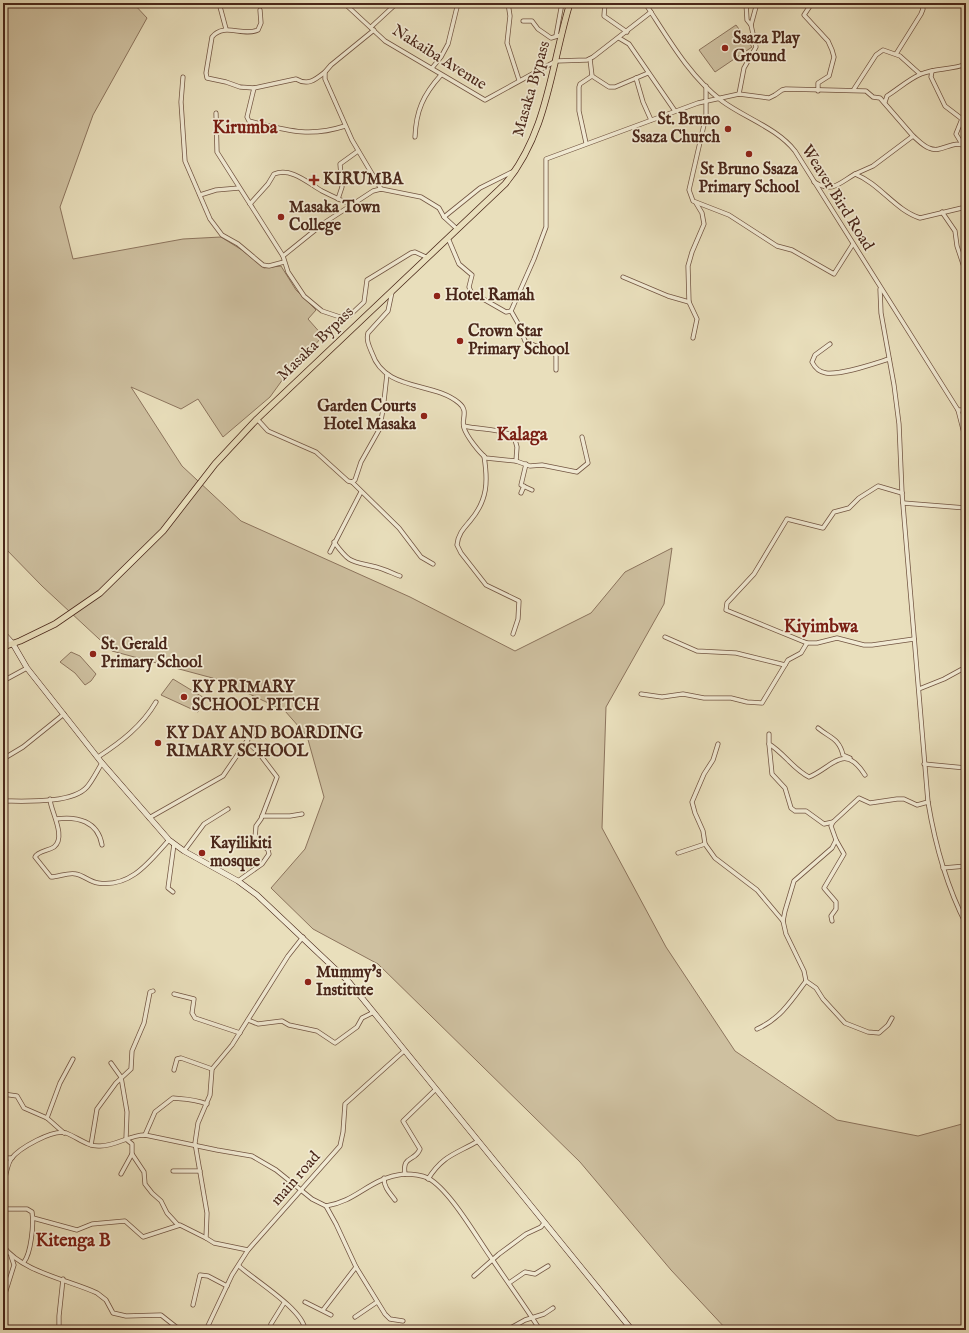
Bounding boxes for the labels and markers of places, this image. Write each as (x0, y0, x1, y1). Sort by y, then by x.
place label: Ssaza Play Ground (733, 29, 801, 67)
marker: Ssaza Play Ground (720, 43, 730, 53)
place label: St. Bruno Ssaza Church (632, 110, 720, 148)
marker: St. Bruno Ssaza Church (723, 124, 733, 134)
marker: St Bruno Ssaza Primary School (744, 149, 754, 159)
place label: St Bruno Ssaza Primary School (698, 160, 800, 198)
place label: KIRUMBA (323, 170, 404, 190)
marker: KIRUMBA (308, 174, 320, 186)
place label: Masaka Town College (289, 198, 381, 236)
marker: Masaka Town College (276, 212, 286, 222)
place label: Hotel Ramah (445, 286, 535, 306)
marker: Hotel Ramah (432, 291, 442, 301)
place label: Crown Star Primary School (468, 322, 570, 360)
marker: Crown Star Primary School (455, 336, 465, 346)
place label: Garden Courts Hotel Masaka (317, 397, 417, 435)
marker: Garden Courts Hotel Masaka (419, 411, 429, 421)
place label: St. Gerald Primary School (101, 635, 203, 673)
marker: St. Gerald Primary School (88, 649, 98, 659)
place label: KY PRIMARY SCHOOL PITCH (192, 678, 320, 716)
marker: KY PRIMARY SCHOOL PITCH (179, 692, 189, 702)
place label: KY DAY AND BOARDING RIMARY SCHOOL (166, 724, 363, 762)
marker: KY DAY AND BOARDING RIMARY SCHOOL (153, 738, 163, 748)
place label: Kayilikiti mosque (210, 834, 272, 872)
marker: Kayilikiti mosque (197, 848, 207, 858)
place label: Mummy's Institute (316, 963, 382, 1001)
marker: Mummy's Institute (303, 977, 313, 987)

